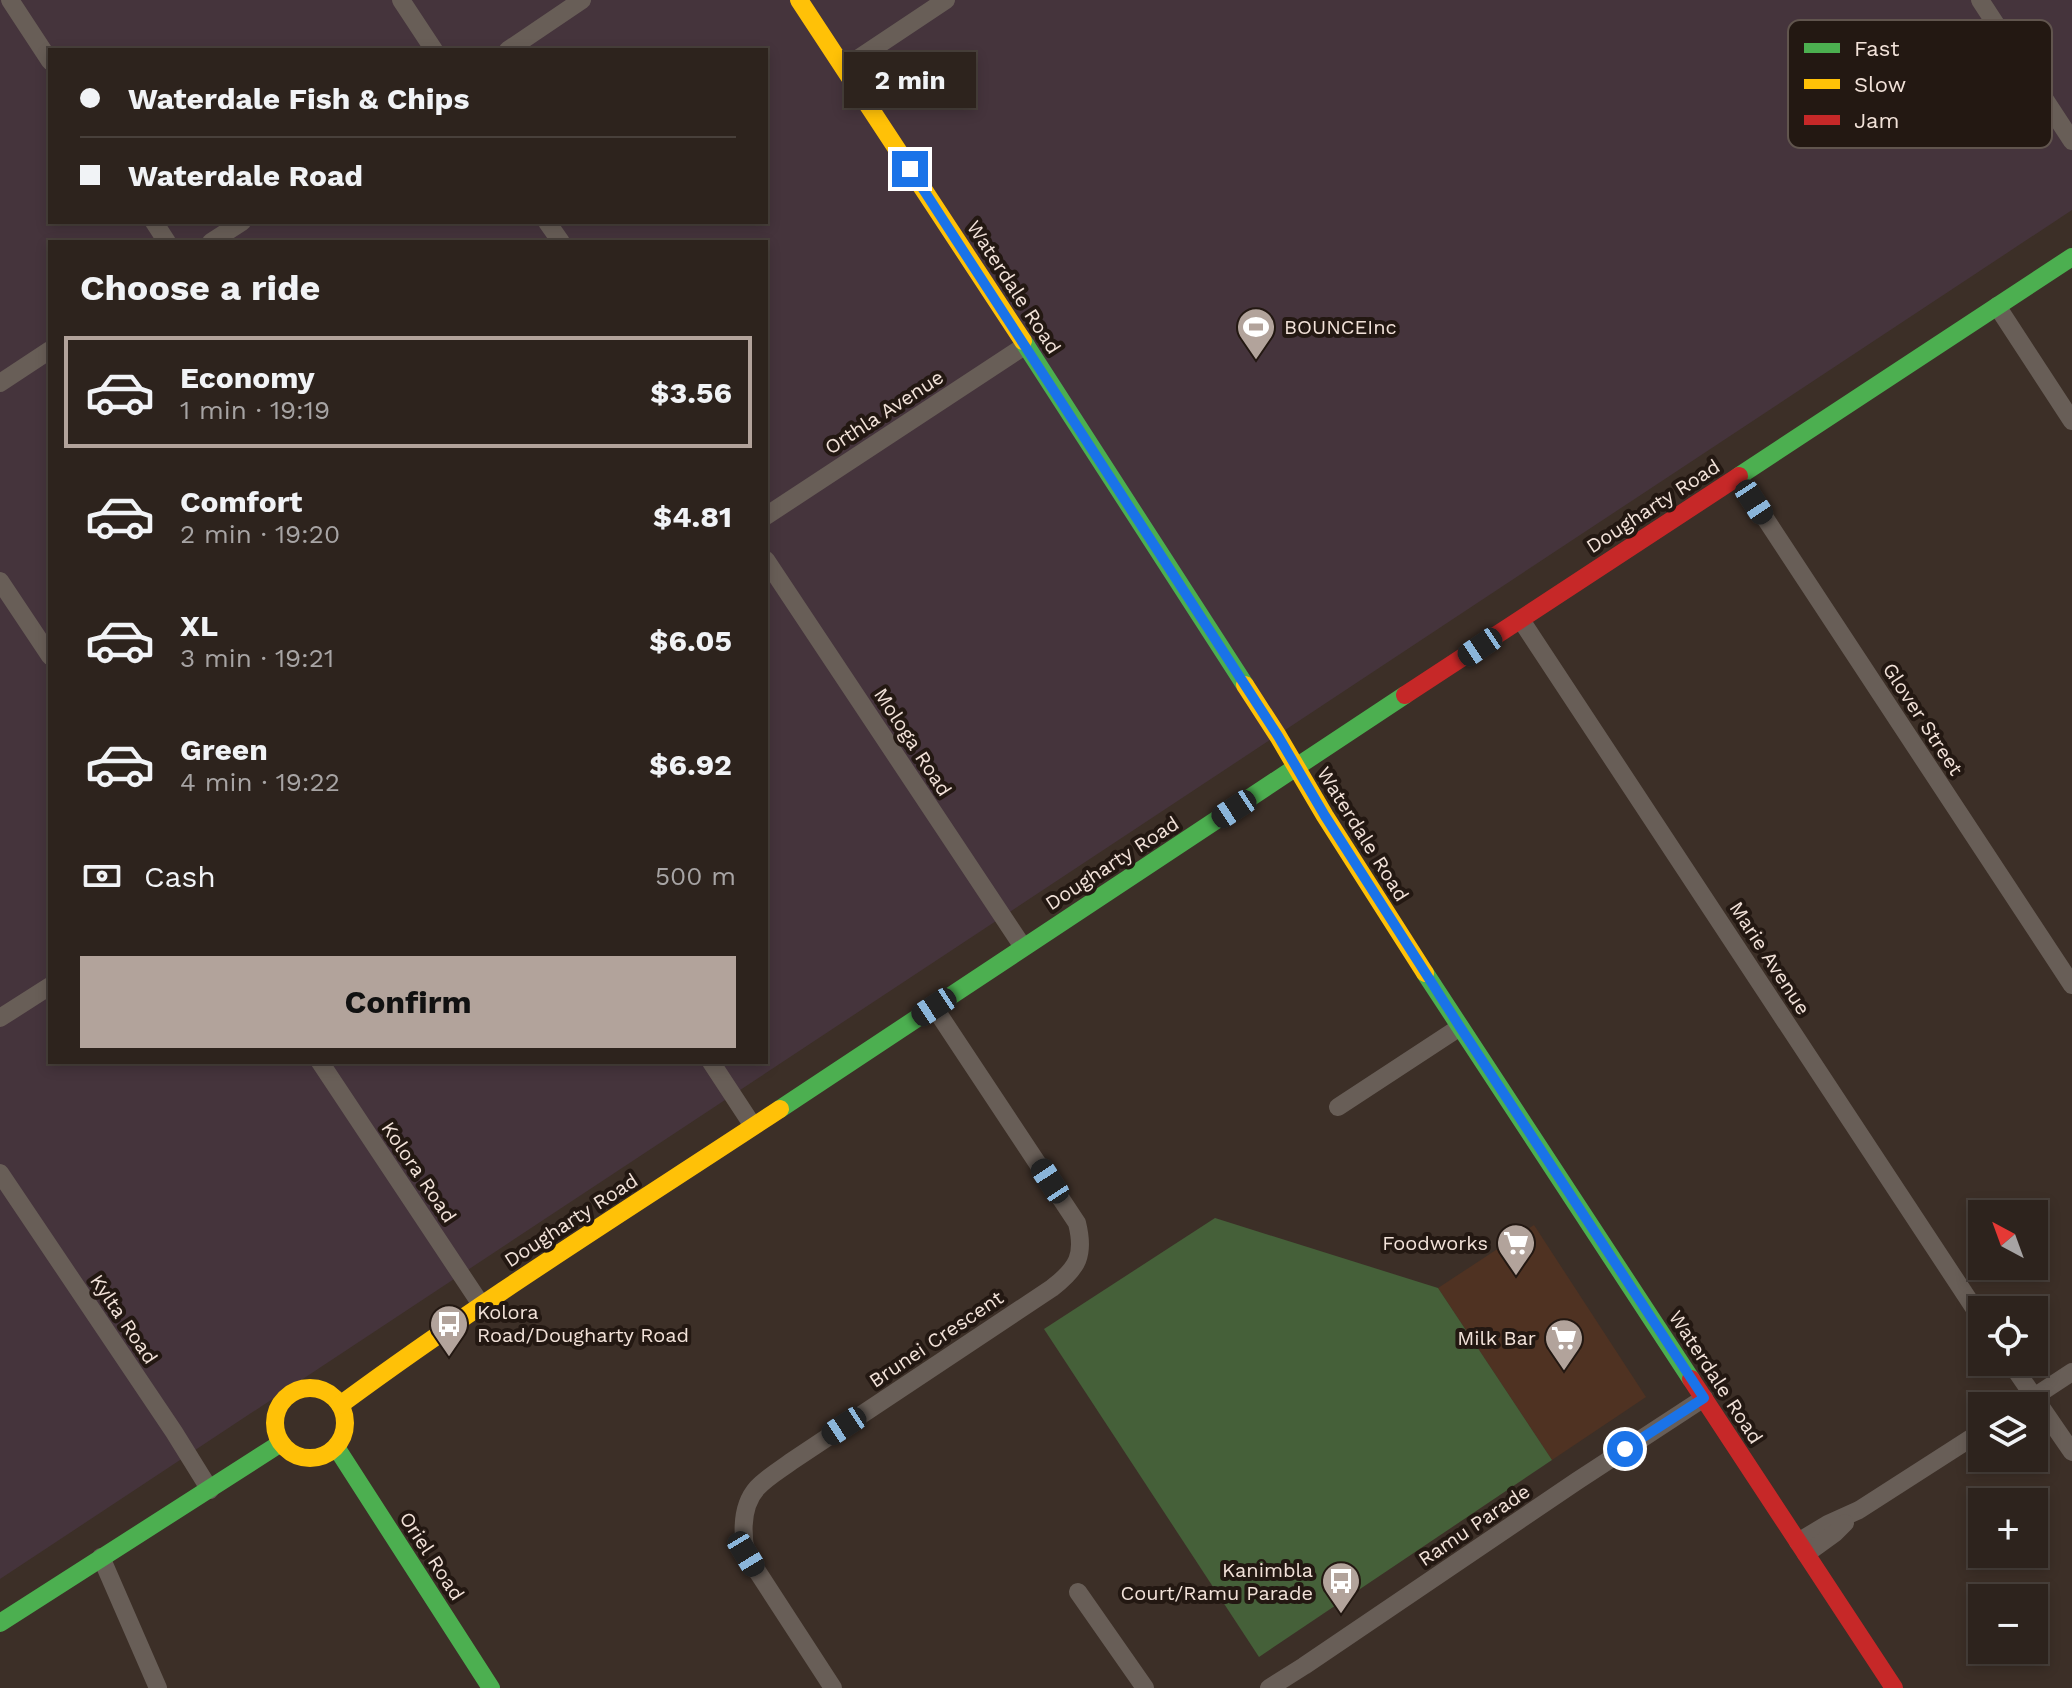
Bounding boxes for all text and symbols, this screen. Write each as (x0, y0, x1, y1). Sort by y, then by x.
legend (1788, 20, 2052, 148)
text: Fast (1854, 36, 1900, 61)
callout: 2 min (844, 53, 976, 109)
text: 2 min (874, 65, 946, 95)
text: Slow (1854, 72, 1906, 97)
text: Waterdale Fish & Chips (128, 81, 469, 116)
text: Jam (1854, 108, 1899, 133)
route end (892, 151, 928, 187)
text: Waterdale Road (128, 158, 363, 193)
street label: Waterdale Road (962, 216, 1066, 358)
text: Choose a ride (80, 267, 320, 309)
sports icon: BOUNCEInc (1235, 306, 1277, 361)
place label: BOUNCEInc (1284, 315, 1397, 339)
icon: car (84, 356, 156, 428)
text: Economy (180, 360, 315, 395)
street label: Orthla Avenue (820, 365, 948, 459)
text: $3.56 (650, 375, 732, 410)
text: 1 min · 19:19 (180, 395, 330, 425)
street label: Dougharty Road (1582, 454, 1724, 558)
car (1731, 475, 1777, 529)
icon: car (84, 480, 156, 552)
text: Comfort (180, 484, 302, 519)
text: $4.81 (653, 499, 732, 534)
text: 2 min · 19:20 (180, 519, 340, 549)
icon: car (84, 604, 156, 676)
text: XL (180, 608, 218, 643)
text: $6.05 (649, 623, 732, 658)
car (1453, 624, 1507, 670)
text: 3 min · 19:21 (180, 643, 334, 673)
street label: Glover Street (1878, 658, 1969, 780)
street label: Mologa Road (869, 683, 957, 801)
icon: car (84, 728, 156, 800)
text: Green (180, 732, 268, 767)
text: $6.92 (649, 747, 732, 782)
street label: Waterdale Road (1312, 762, 1414, 906)
text: 4 min · 19:22 (180, 767, 340, 797)
car (1207, 786, 1261, 832)
street label: Dougharty Road (1041, 811, 1183, 915)
icon: cash (80, 854, 124, 898)
text: Cash (144, 859, 216, 894)
text: 500 m (655, 861, 736, 891)
street label: Marie Avenue (1725, 897, 1815, 1019)
button: Confirm (80, 956, 736, 1048)
car (907, 984, 961, 1030)
street label: Kolora Road (376, 1117, 462, 1227)
car (1027, 1154, 1073, 1208)
street label: Dougharty Road (500, 1168, 642, 1272)
north arrow (1968, 1200, 2048, 1280)
map controls (1968, 1200, 2048, 1664)
supermarket icon: Foodworks (1495, 1222, 1537, 1277)
place label: Foodworks (1382, 1231, 1488, 1255)
street label: Kylta Road (85, 1270, 163, 1368)
street label: Brunei Crescent (864, 1285, 1008, 1393)
button: locate (1968, 1296, 2048, 1376)
place label: Kolora Road/Dougharty Road (477, 1300, 689, 1347)
bus stop icon: Kolora Road/Dougharty Road (428, 1303, 470, 1358)
street label: Waterdale Road (1664, 1306, 1768, 1448)
supermarket icon: Milk Bar (1543, 1317, 1585, 1372)
place label: Milk Bar (1457, 1326, 1536, 1350)
button: layers (1968, 1392, 2048, 1472)
car (817, 1403, 871, 1449)
route start (1607, 1431, 1643, 1467)
street label: Ramu Parade (1414, 1479, 1534, 1571)
button: + (1968, 1488, 2048, 1568)
street label: Oriel Road (394, 1507, 470, 1605)
car (723, 1527, 769, 1581)
place label: Kanimbla Court/Ramu Parade (1121, 1558, 1313, 1605)
bus stop icon: Kanimbla Court/Ramu Parade (1320, 1560, 1362, 1615)
button: − (1968, 1584, 2048, 1664)

